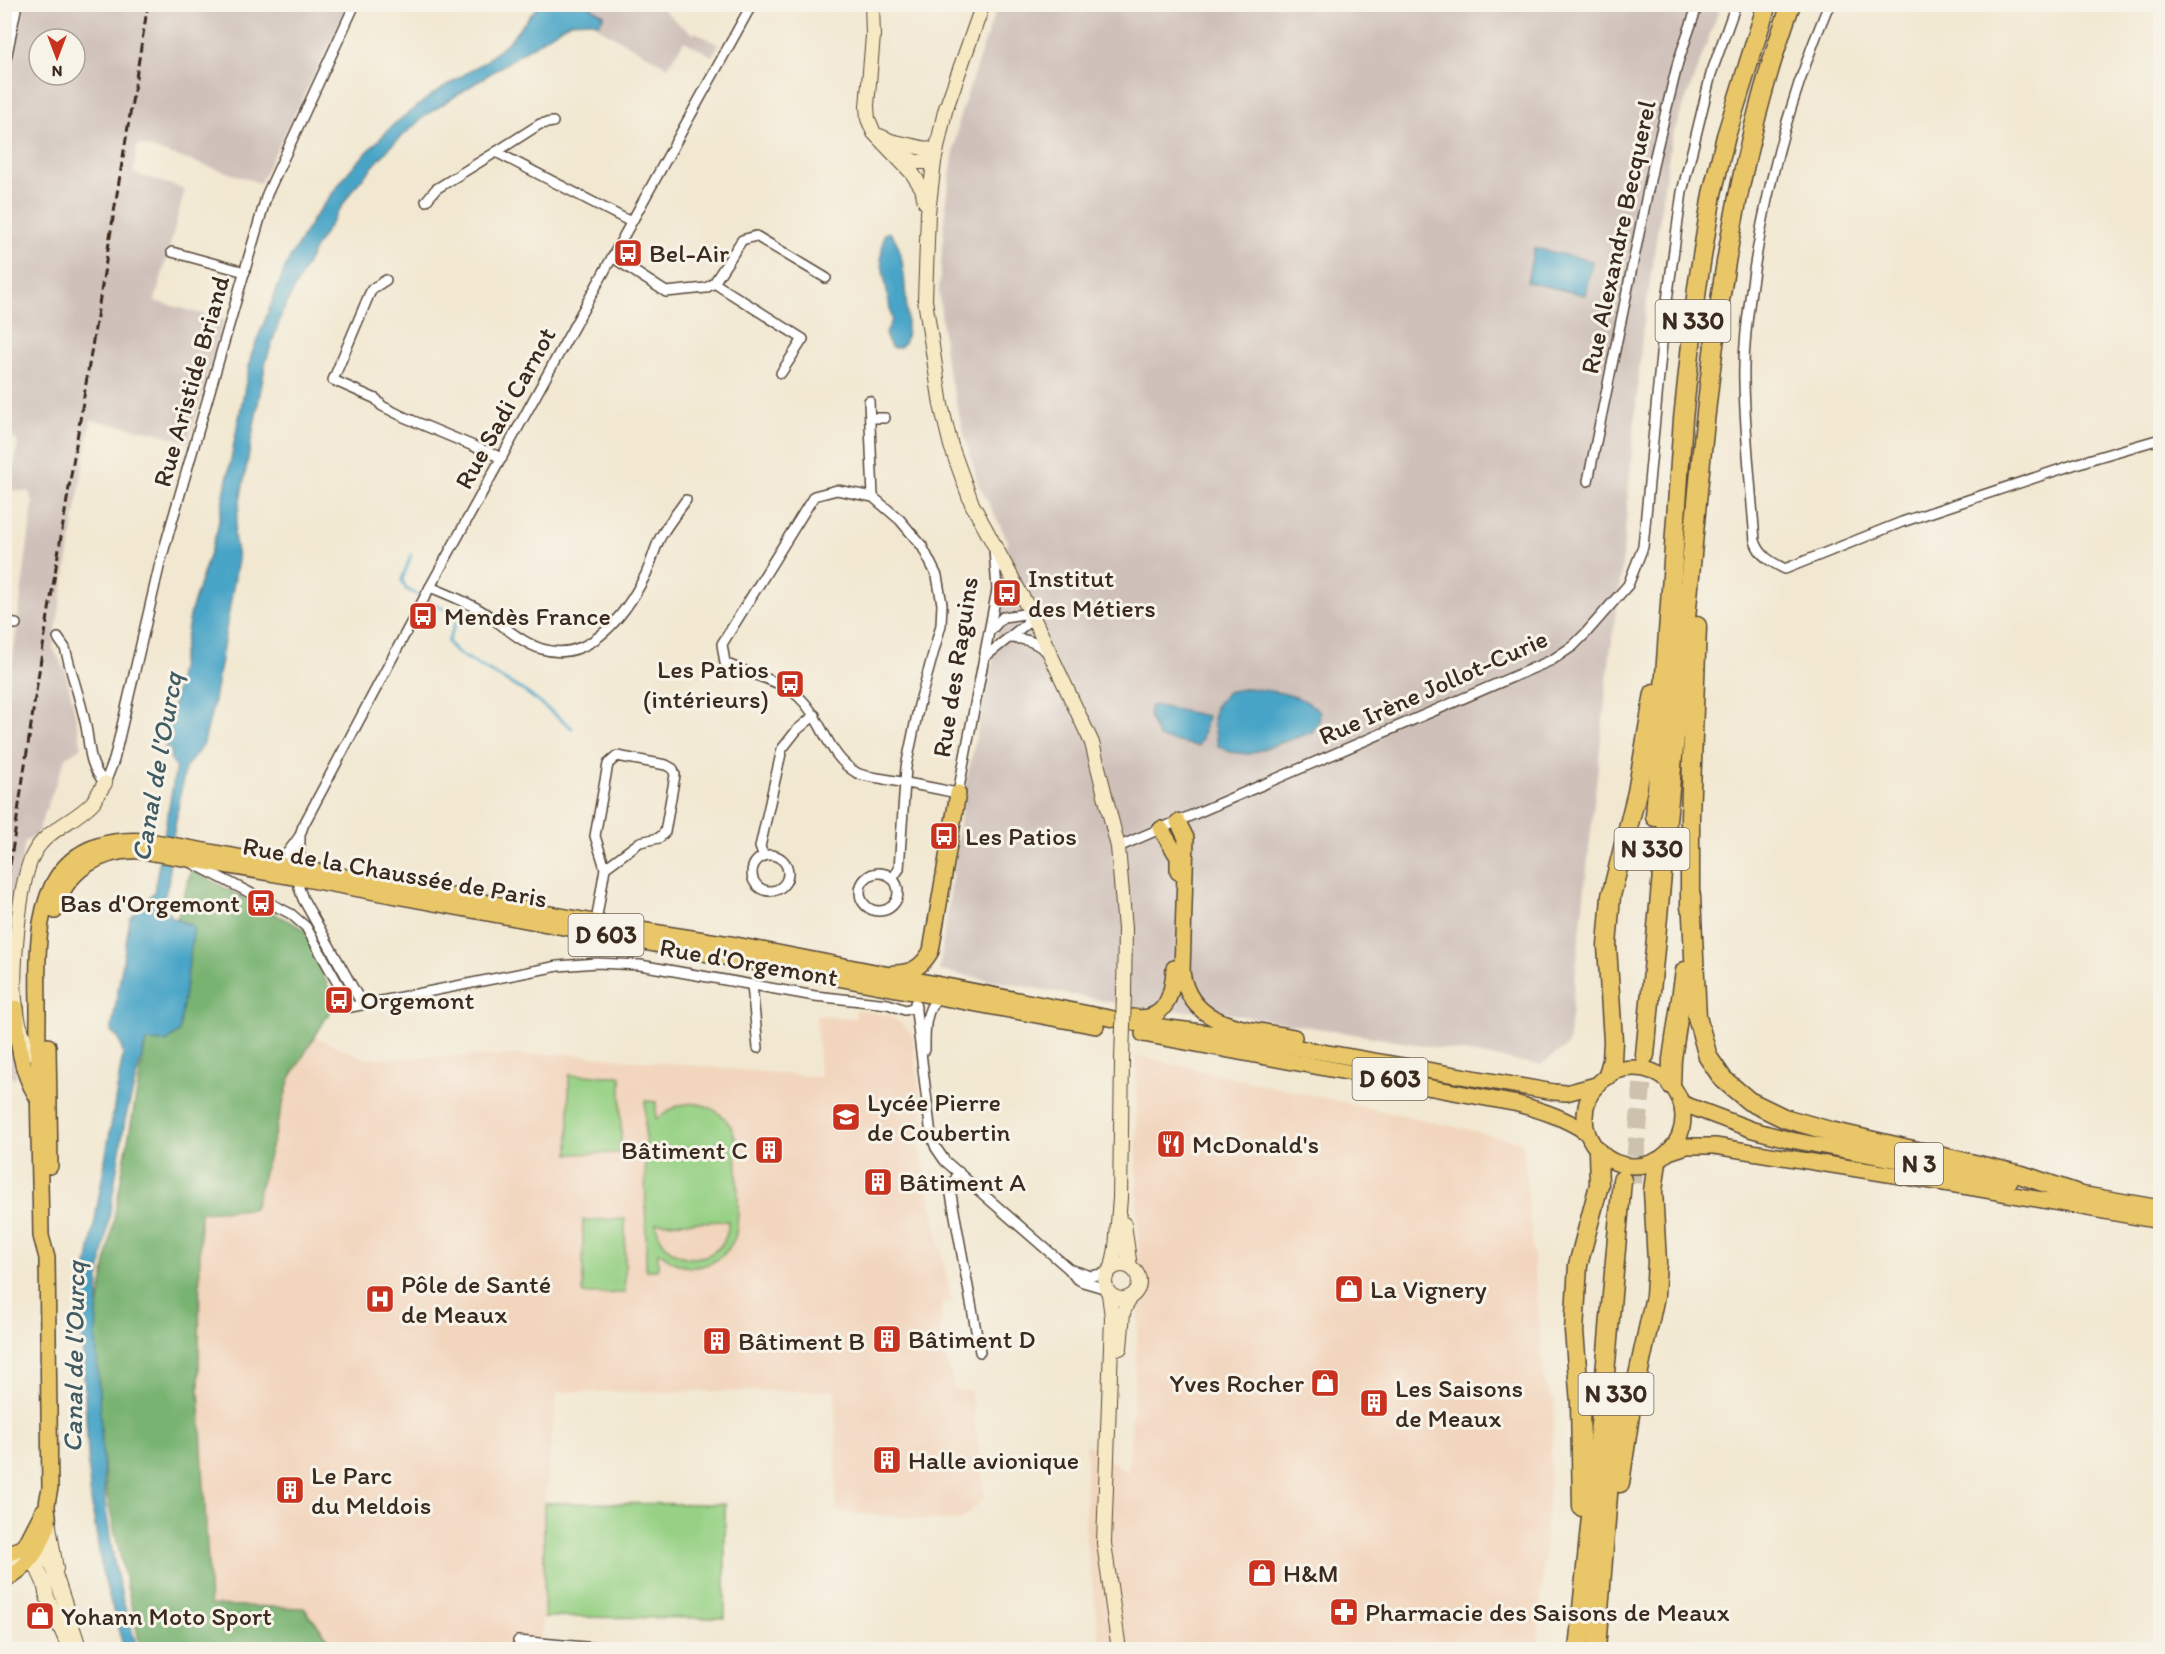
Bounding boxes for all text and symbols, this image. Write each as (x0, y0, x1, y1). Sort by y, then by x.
north arrow (27, 27, 87, 87)
text: N (52, 62, 62, 81)
street label: Rue Alexandre Becquerel (1573, 97, 1663, 377)
bus stop icon: Bel-Air (612, 237, 644, 269)
place label: Bel-Air (649, 237, 729, 269)
street label: Rue Aristide Briand (146, 271, 237, 490)
road number: N 330 (1656, 300, 1730, 342)
street label: Rue Sadi Carnot (447, 321, 563, 495)
place label: Institut des Métiers (1028, 562, 1156, 624)
street label: Rue des Raguins (925, 575, 985, 759)
bus stop icon: Institut des Métiers (991, 577, 1023, 609)
bus stop icon: Mendès France (407, 600, 439, 632)
place label: Mendès France (444, 600, 611, 632)
street label: Rue Irène Jollot-Curie (1314, 622, 1552, 752)
place label: Les Patios (intérieurs) (643, 653, 769, 715)
water label: Canal de l'Ourcq (124, 668, 190, 864)
bus stop icon: Les Patios (intérieurs) (774, 668, 806, 700)
bus stop icon: Les Patios (928, 820, 960, 852)
place label: Les Patios (965, 820, 1077, 852)
road number: N 330 (1614, 828, 1690, 870)
street label: Rue de la Chaussée de Paris (240, 829, 550, 915)
place label: Bas d'Orgemont (60, 887, 240, 919)
bus stop icon: Bas d'Orgemont (245, 887, 277, 919)
road number: D 603 (568, 914, 644, 956)
street label: Rue d'Orgemont (657, 931, 841, 993)
bus stop icon: Orgemont (323, 984, 355, 1016)
place label: Orgemont (360, 984, 475, 1016)
road number: D 603 (1352, 1058, 1428, 1100)
place label: Lycée Pierre de Coubertin (867, 1086, 1011, 1148)
school or university icon: Lycée Pierre de Coubertin (830, 1101, 862, 1133)
restaurant icon: McDonald's (1155, 1128, 1187, 1160)
place label: McDonald's (1192, 1128, 1319, 1160)
place label: Bâtiment C (621, 1134, 748, 1166)
building icon: Bâtiment C (753, 1134, 785, 1166)
road number: N 3 (1895, 1143, 1943, 1185)
building icon: Bâtiment A (862, 1166, 894, 1198)
place label: Bâtiment A (899, 1166, 1026, 1198)
water label: Canal de l'Ourcq (55, 1259, 92, 1453)
place label: Pôle de Santé de Meaux (401, 1268, 551, 1330)
shop icon: La Vignery (1333, 1273, 1365, 1305)
place label: La Vignery (1370, 1273, 1487, 1305)
hospital icon: Pôle de Santé de Meaux (364, 1283, 396, 1315)
building icon: Bâtiment D (871, 1323, 903, 1355)
place label: Bâtiment D (908, 1323, 1036, 1355)
building icon: Bâtiment B (701, 1325, 733, 1357)
place label: Bâtiment B (738, 1325, 865, 1357)
place label: Yves Rocher (1170, 1367, 1304, 1399)
shop icon: Yves Rocher (1309, 1367, 1341, 1399)
place label: Les Saisons de Meaux (1395, 1372, 1523, 1434)
road number: N 330 (1578, 1373, 1654, 1415)
building icon: Les Saisons de Meaux (1358, 1387, 1390, 1419)
building icon: Halle avionique (871, 1444, 903, 1476)
place label: Halle avionique (908, 1444, 1079, 1476)
place label: Le Parc du Meldois (311, 1459, 431, 1521)
building icon: Le Parc du Meldois (274, 1474, 306, 1506)
shop icon: H&M (1246, 1557, 1278, 1589)
place label: H&M (1283, 1557, 1339, 1589)
pharmacy icon: Pharmacie des Saisons de Meaux (1328, 1596, 1360, 1628)
place label: Pharmacie des Saisons de Meaux (1365, 1596, 1729, 1628)
shop icon: Yohann Moto Sport (24, 1600, 56, 1632)
place label: Yohann Moto Sport (61, 1600, 272, 1632)

